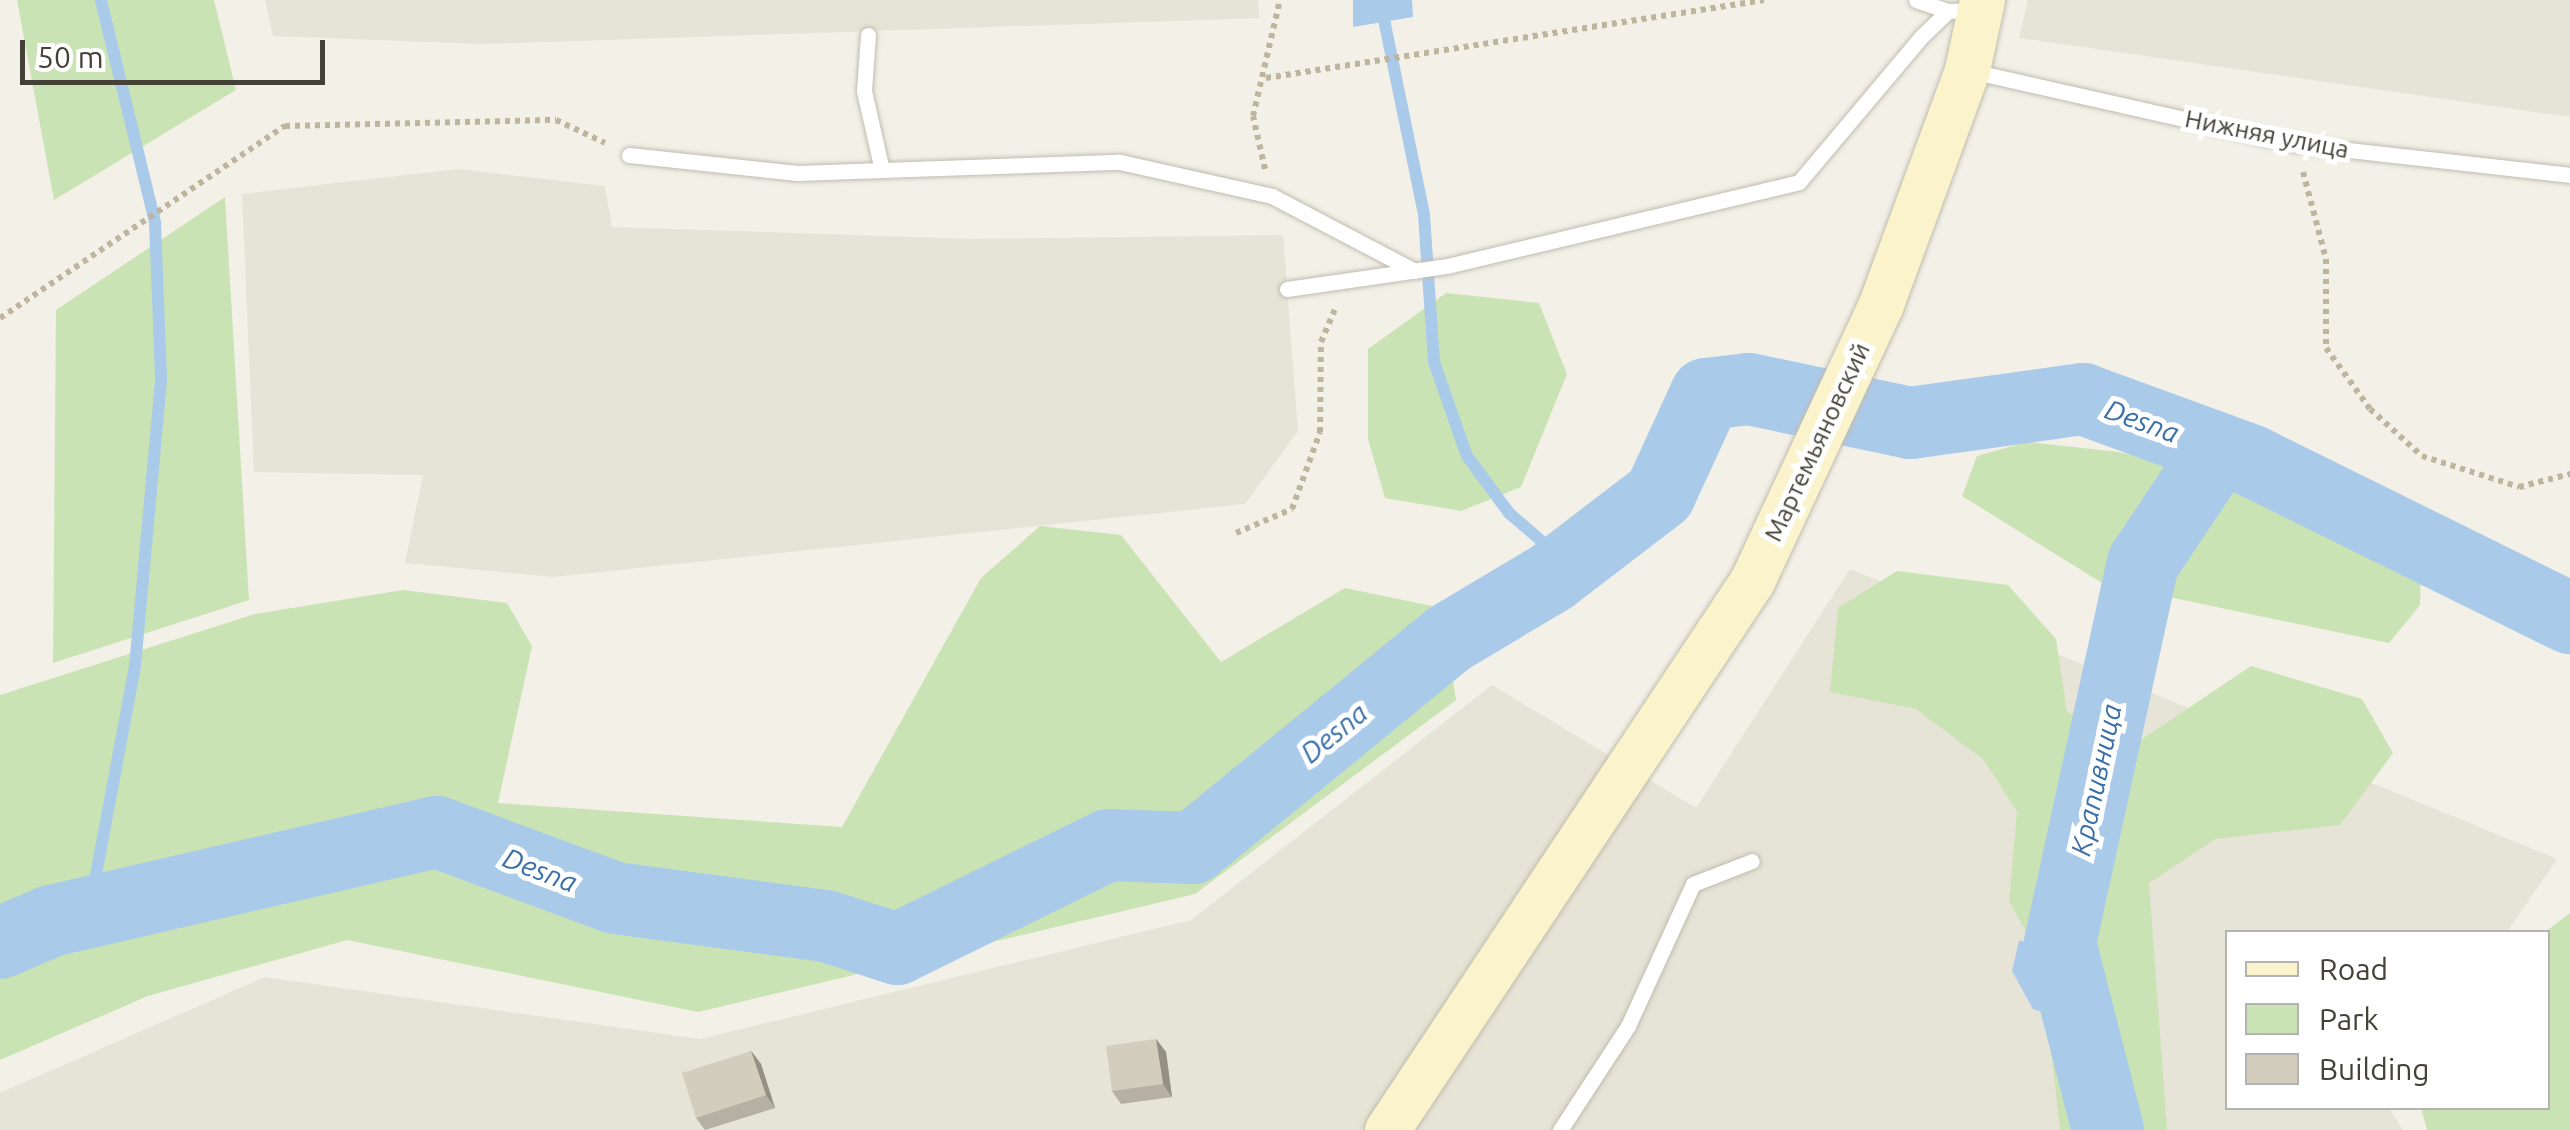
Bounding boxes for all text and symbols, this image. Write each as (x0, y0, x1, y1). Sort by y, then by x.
scale bar (25, 20, 330, 82)
text: 50 m (37, 40, 104, 74)
street label: Нижняя улица (2182, 103, 2352, 165)
street label: Мартемьяновский (1758, 338, 1876, 546)
water label: Desna (2100, 392, 2184, 450)
water label: Desna (1294, 696, 1374, 770)
water label: Крапивница (2064, 701, 2128, 859)
water label: Desna (498, 841, 582, 899)
legend (2225, 930, 2550, 1110)
text: Road (2319, 952, 2388, 986)
text: Park (2319, 1002, 2379, 1036)
text: Building (2319, 1052, 2430, 1086)

